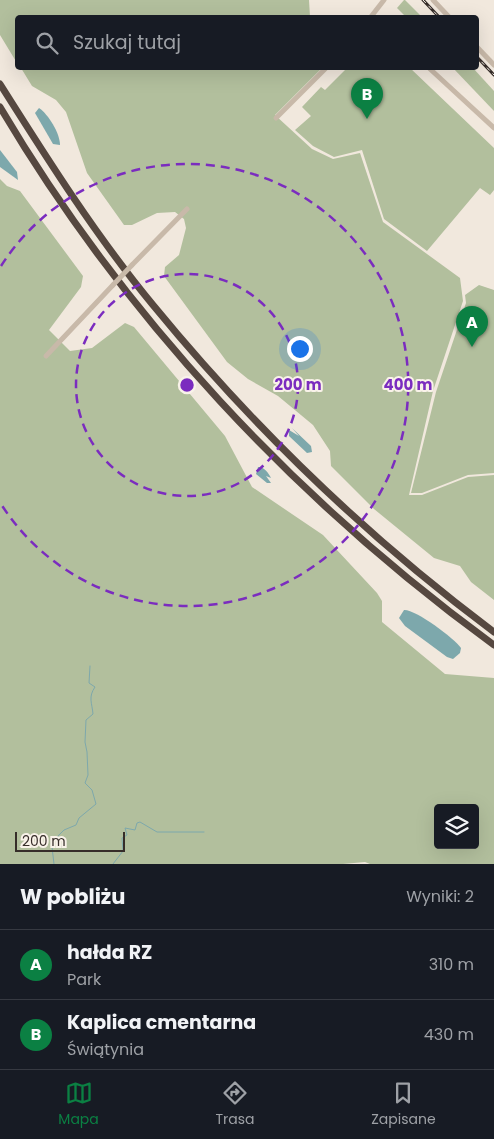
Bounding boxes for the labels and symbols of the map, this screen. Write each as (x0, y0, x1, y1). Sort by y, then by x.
pin: B (351, 78, 383, 119)
pin: A (456, 306, 488, 347)
your location (287, 336, 313, 362)
text: 200 m (274, 374, 322, 395)
text: 400 m (384, 374, 433, 395)
centre of rings (178, 376, 196, 394)
scale bar (15, 829, 125, 852)

